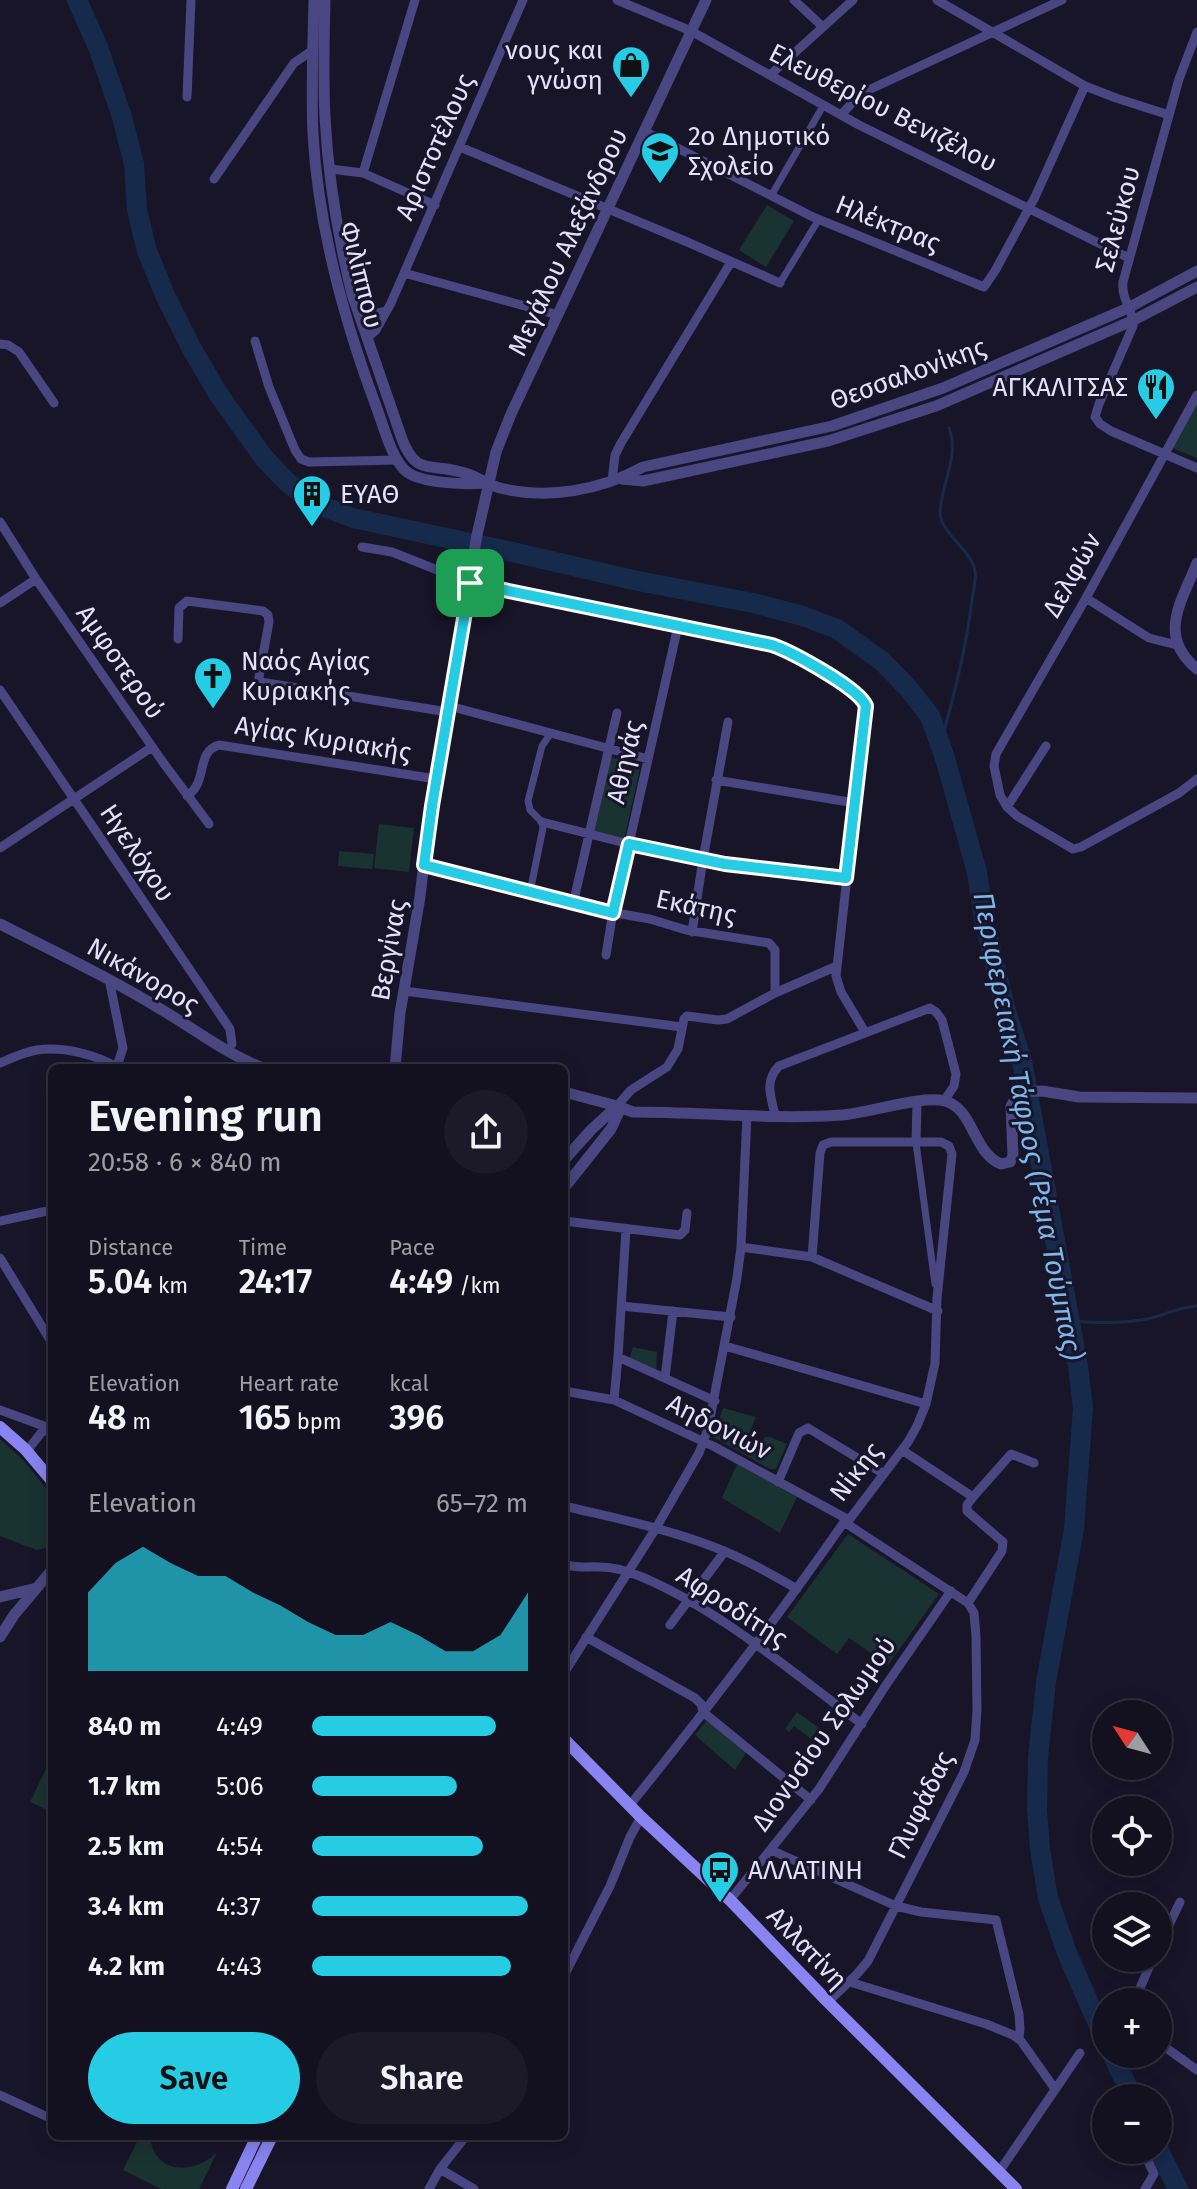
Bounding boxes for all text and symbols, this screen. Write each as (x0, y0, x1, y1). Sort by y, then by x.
place label: νους και γνώση (504, 35, 603, 96)
street label: Ελευθερίου Βενιζέλου (764, 37, 1002, 179)
shop icon: νους και γνώση (610, 44, 652, 99)
street label: Αριστοτέλους (389, 69, 481, 225)
place label: 2ο Δημοτικό Σχολείο (688, 121, 831, 182)
street label: Μεγάλου Αλεξάνδρου (502, 123, 634, 361)
school or university icon: 2ο Δημοτικό Σχολείο (639, 130, 681, 185)
street label: Σελεύκου (1089, 163, 1147, 275)
street label: Ηλέκτρας (831, 189, 945, 259)
street label: Φιλίππου (333, 218, 389, 332)
street label: Θεσσαλονίκης (826, 331, 990, 417)
restaurant icon: ΑΓΚΑΛΙΤΣΑΣ (1135, 366, 1177, 421)
place label: ΑΓΚΑΛΙΤΣΑΣ (993, 372, 1128, 403)
building icon: ΕΥΑΘ (291, 473, 333, 528)
place label: ΕΥΑΘ (340, 479, 399, 510)
street label: Δελφών (1036, 527, 1108, 623)
pin (436, 549, 504, 617)
icon: arrive (448, 561, 492, 605)
street label: Αμφοτερού (69, 599, 171, 725)
place label: Ναός Αγίας Κυριακής (241, 646, 370, 707)
church icon: Ναός Αγίας Κυριακής (192, 655, 234, 710)
street label: Αγίας Κυριακής (233, 710, 413, 768)
street label: Αθηνάς (600, 717, 650, 807)
street label: Ηγελόχου (93, 798, 181, 908)
street label: Εκάτης (653, 883, 739, 931)
water label: Περιφερειακή Τάφρος (Ρέμα Τούμπας) (966, 889, 1090, 1363)
street label: Βεργίνας (365, 897, 413, 1003)
street label: Νικάνορος (81, 932, 205, 1020)
text: Evening run (88, 1090, 323, 1143)
button: share (444, 1090, 528, 1174)
text: 20:58 · 6 × 840 m (88, 1147, 282, 1178)
text: Distance (88, 1234, 173, 1261)
text: Time (239, 1234, 287, 1261)
text: Pace (389, 1234, 435, 1261)
text: 5.04 (88, 1261, 152, 1302)
text: 24:17 (239, 1261, 312, 1302)
text: 4:49 (389, 1261, 453, 1302)
text: km (152, 1272, 188, 1299)
text: /km (453, 1272, 501, 1299)
text: Elevation (88, 1370, 180, 1397)
text: Heart rate (239, 1370, 339, 1397)
text: kcal (389, 1370, 429, 1397)
street label: Αηδονιών (662, 1388, 777, 1467)
text: 48 (88, 1397, 126, 1438)
text: 165 (239, 1397, 291, 1438)
text: 396 (389, 1397, 444, 1438)
text: m (126, 1408, 151, 1435)
text: bpm (291, 1408, 342, 1435)
street label: Νίκης (823, 1436, 889, 1508)
text: Elevation (88, 1488, 197, 1519)
text: 65–72 m (436, 1488, 528, 1519)
street label: Αφροδίτης (671, 1560, 793, 1654)
street label: Διονυσίου Σολωμού (745, 1631, 903, 1837)
north arrow (1092, 1700, 1172, 1780)
map controls (1092, 1700, 1172, 2164)
text: 840 m (88, 1711, 161, 1742)
text: 4:49 (216, 1711, 263, 1742)
street label: Γλυφάδας (882, 1746, 960, 1864)
text: 1.7 km (88, 1771, 161, 1802)
text: 5:06 (216, 1771, 264, 1802)
button: locate (1092, 1796, 1172, 1876)
text: 2.5 km (88, 1831, 164, 1862)
text: 4:54 (216, 1831, 263, 1862)
bus stop icon: ΑΛΛΑΤΙΝΗ (699, 1849, 741, 1904)
place label: ΑΛΛΑΤΙΝΗ (748, 1855, 863, 1886)
text: 3.4 km (88, 1891, 164, 1922)
text: 4:37 (216, 1891, 261, 1922)
button: layers (1092, 1892, 1172, 1972)
street label: Αλλατίνη (760, 1901, 854, 1995)
text: 4.2 km (88, 1951, 165, 1982)
text: 4:43 (216, 1951, 262, 1982)
button: + (1092, 1988, 1172, 2068)
button: Save (88, 2032, 300, 2124)
button: Share (316, 2032, 528, 2124)
button: − (1092, 2084, 1172, 2164)

